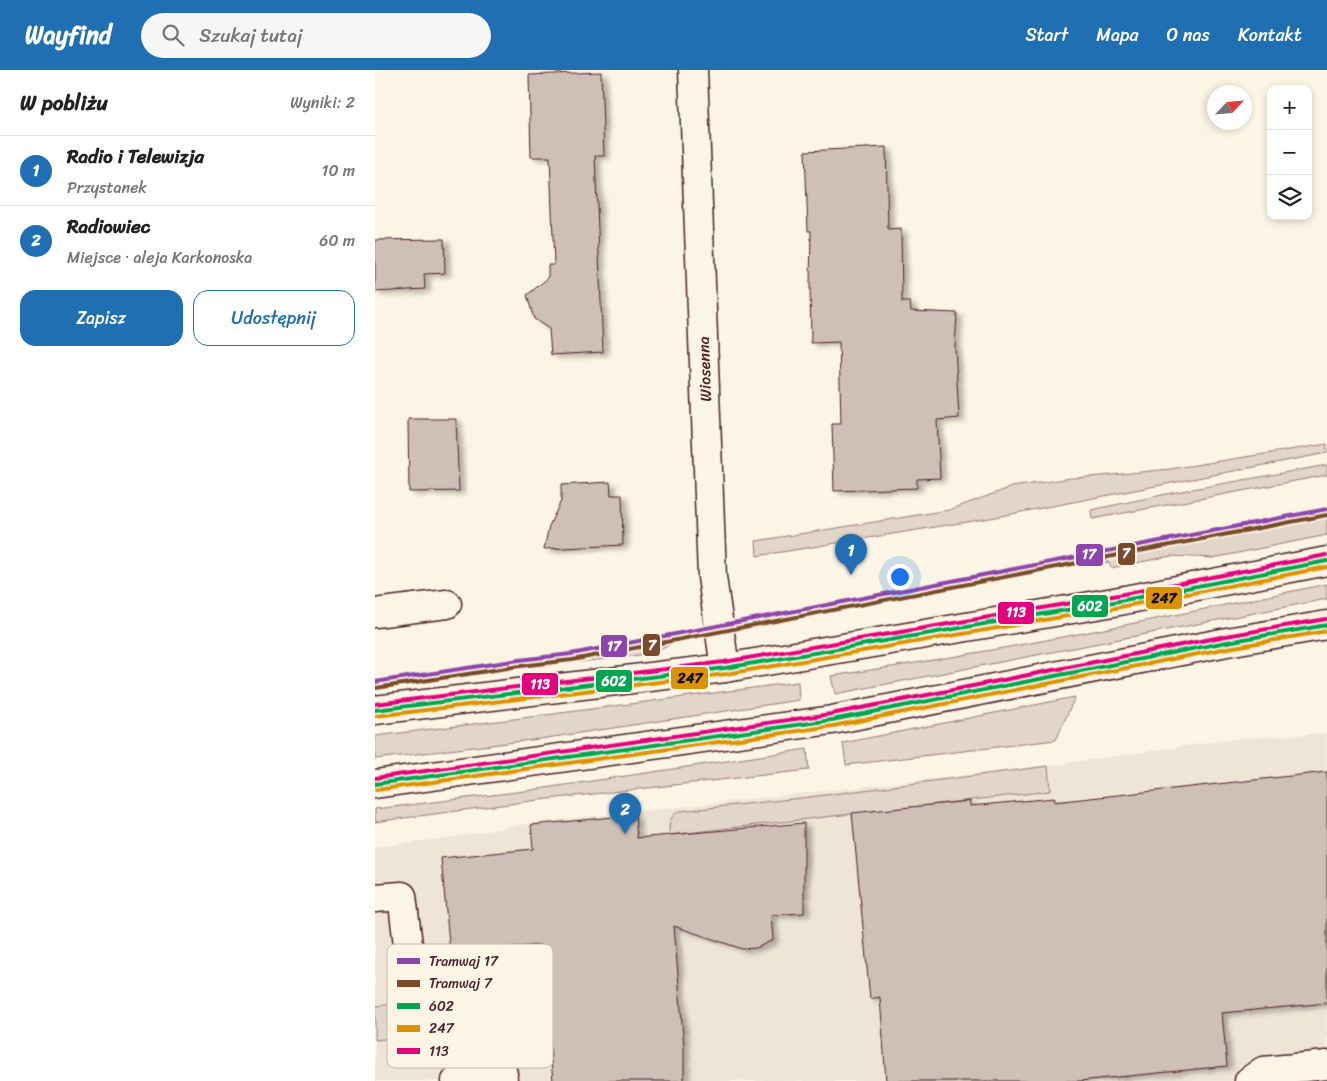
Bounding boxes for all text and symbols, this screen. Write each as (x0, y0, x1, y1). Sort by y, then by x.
search box (141, 13, 491, 58)
text: Wayfind (25, 14, 111, 56)
text: Szukaj tutaj (199, 19, 303, 52)
text: Start (1025, 19, 1068, 51)
text: Mapa (1096, 19, 1139, 51)
text: O nas (1167, 19, 1210, 51)
text: Kontakt (1238, 19, 1302, 51)
icon: search (159, 21, 187, 49)
text: W pobliżu (20, 84, 108, 122)
north arrow (1207, 85, 1252, 130)
map controls (1267, 85, 1312, 220)
button: + (1267, 85, 1312, 130)
text: Wyniki: 2 (290, 88, 355, 117)
button: − (1267, 130, 1312, 175)
text: Radio i Telewizja (67, 140, 204, 173)
text: 1 (33, 156, 39, 185)
text: 10 m (322, 156, 355, 185)
text: Przystanek (67, 173, 147, 202)
button: layers (1267, 175, 1312, 220)
text: Radiowiec (67, 210, 150, 243)
text: 2 (31, 226, 41, 255)
text: 60 m (319, 226, 355, 255)
text: Miejsce · aleja Karkonoska (67, 243, 252, 272)
button: Zapisz (20, 290, 183, 346)
button: Udostępnij (193, 290, 355, 346)
street label: Wiosenna (689, 336, 720, 402)
pin: 1 (835, 534, 867, 575)
text: 7 (1122, 541, 1131, 566)
text: 17 (1082, 542, 1097, 567)
line badge: 7 (1117, 542, 1136, 566)
line badge: 17 (1075, 543, 1104, 567)
your location (887, 564, 913, 590)
line badge: 247 (1145, 586, 1183, 610)
text: 247 (1151, 586, 1177, 611)
line badge: 602 (1071, 594, 1109, 618)
text: 602 (1077, 594, 1103, 619)
text: 113 (1006, 600, 1026, 625)
line badge: 113 (997, 601, 1035, 625)
line badge: 7 (642, 633, 661, 657)
text: 7 (648, 633, 657, 658)
line badge: 17 (600, 634, 628, 658)
text: 17 (607, 634, 622, 659)
line badge: 247 (670, 666, 709, 690)
text: 247 (677, 666, 703, 691)
line badge: 602 (595, 669, 633, 693)
text: 602 (601, 669, 627, 694)
line badge: 113 (521, 672, 559, 696)
text: 113 (530, 672, 550, 697)
pin: 2 (609, 793, 641, 834)
legend (387, 944, 553, 1068)
text: Tramwaj 17 (429, 949, 499, 974)
text: Tramwaj 7 (429, 971, 493, 996)
text: 602 (429, 994, 454, 1019)
text: 247 (429, 1016, 455, 1041)
text: 113 (429, 1039, 449, 1064)

